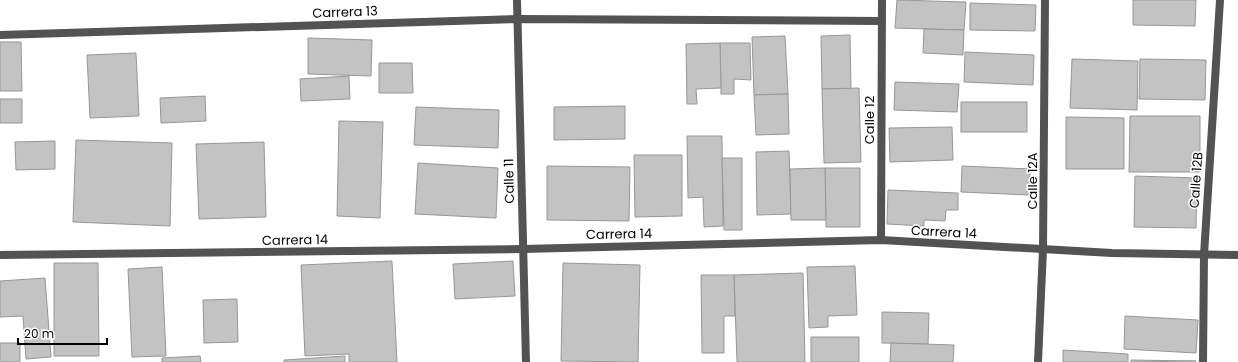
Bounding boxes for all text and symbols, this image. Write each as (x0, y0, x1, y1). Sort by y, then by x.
street label: Carrera 13 (312, 1, 378, 23)
street label: Calle 12 (860, 96, 879, 144)
street label: Calle 12B (1185, 151, 1207, 209)
street label: Calle 12A (1023, 152, 1042, 210)
street label: Calle 11 (499, 158, 519, 204)
street label: Carrera 14 (911, 221, 977, 243)
street label: Carrera 14 (586, 224, 652, 244)
street label: Carrera 14 (262, 230, 328, 250)
scale bar (18, 320, 107, 346)
text: 20 m (24, 325, 54, 342)

